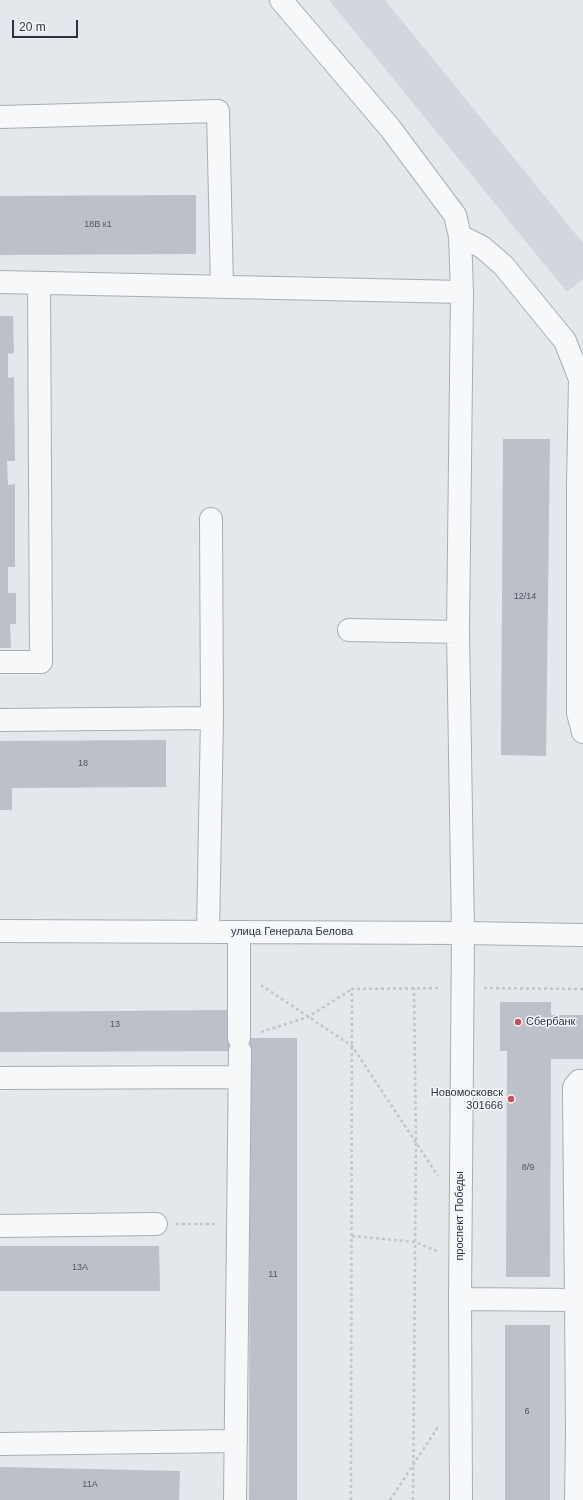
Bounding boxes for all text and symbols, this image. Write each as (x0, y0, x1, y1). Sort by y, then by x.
scale bar (14, 12, 80, 38)
text: 20 m (19, 20, 46, 34)
house number: 18В к1 (84, 220, 112, 230)
house number: 12/14 (514, 592, 536, 602)
house number: 18 (78, 759, 88, 769)
street label: улица Генерала Белова (231, 925, 353, 939)
place label: Сбербанк (526, 1015, 575, 1029)
marker: Сбербанк (513, 1017, 523, 1027)
house number: 13 (110, 1020, 120, 1030)
place label: Новомосковск 301666 (431, 1086, 503, 1112)
marker: Новомосковск 301666 (506, 1094, 516, 1104)
house number: 8/9 (522, 1163, 534, 1173)
street label: проспект Победы (453, 1171, 467, 1261)
house number: 13А (72, 1263, 88, 1273)
house number: 11 (268, 1270, 278, 1280)
house number: 6 (524, 1407, 530, 1417)
house number: 11А (82, 1480, 98, 1490)

